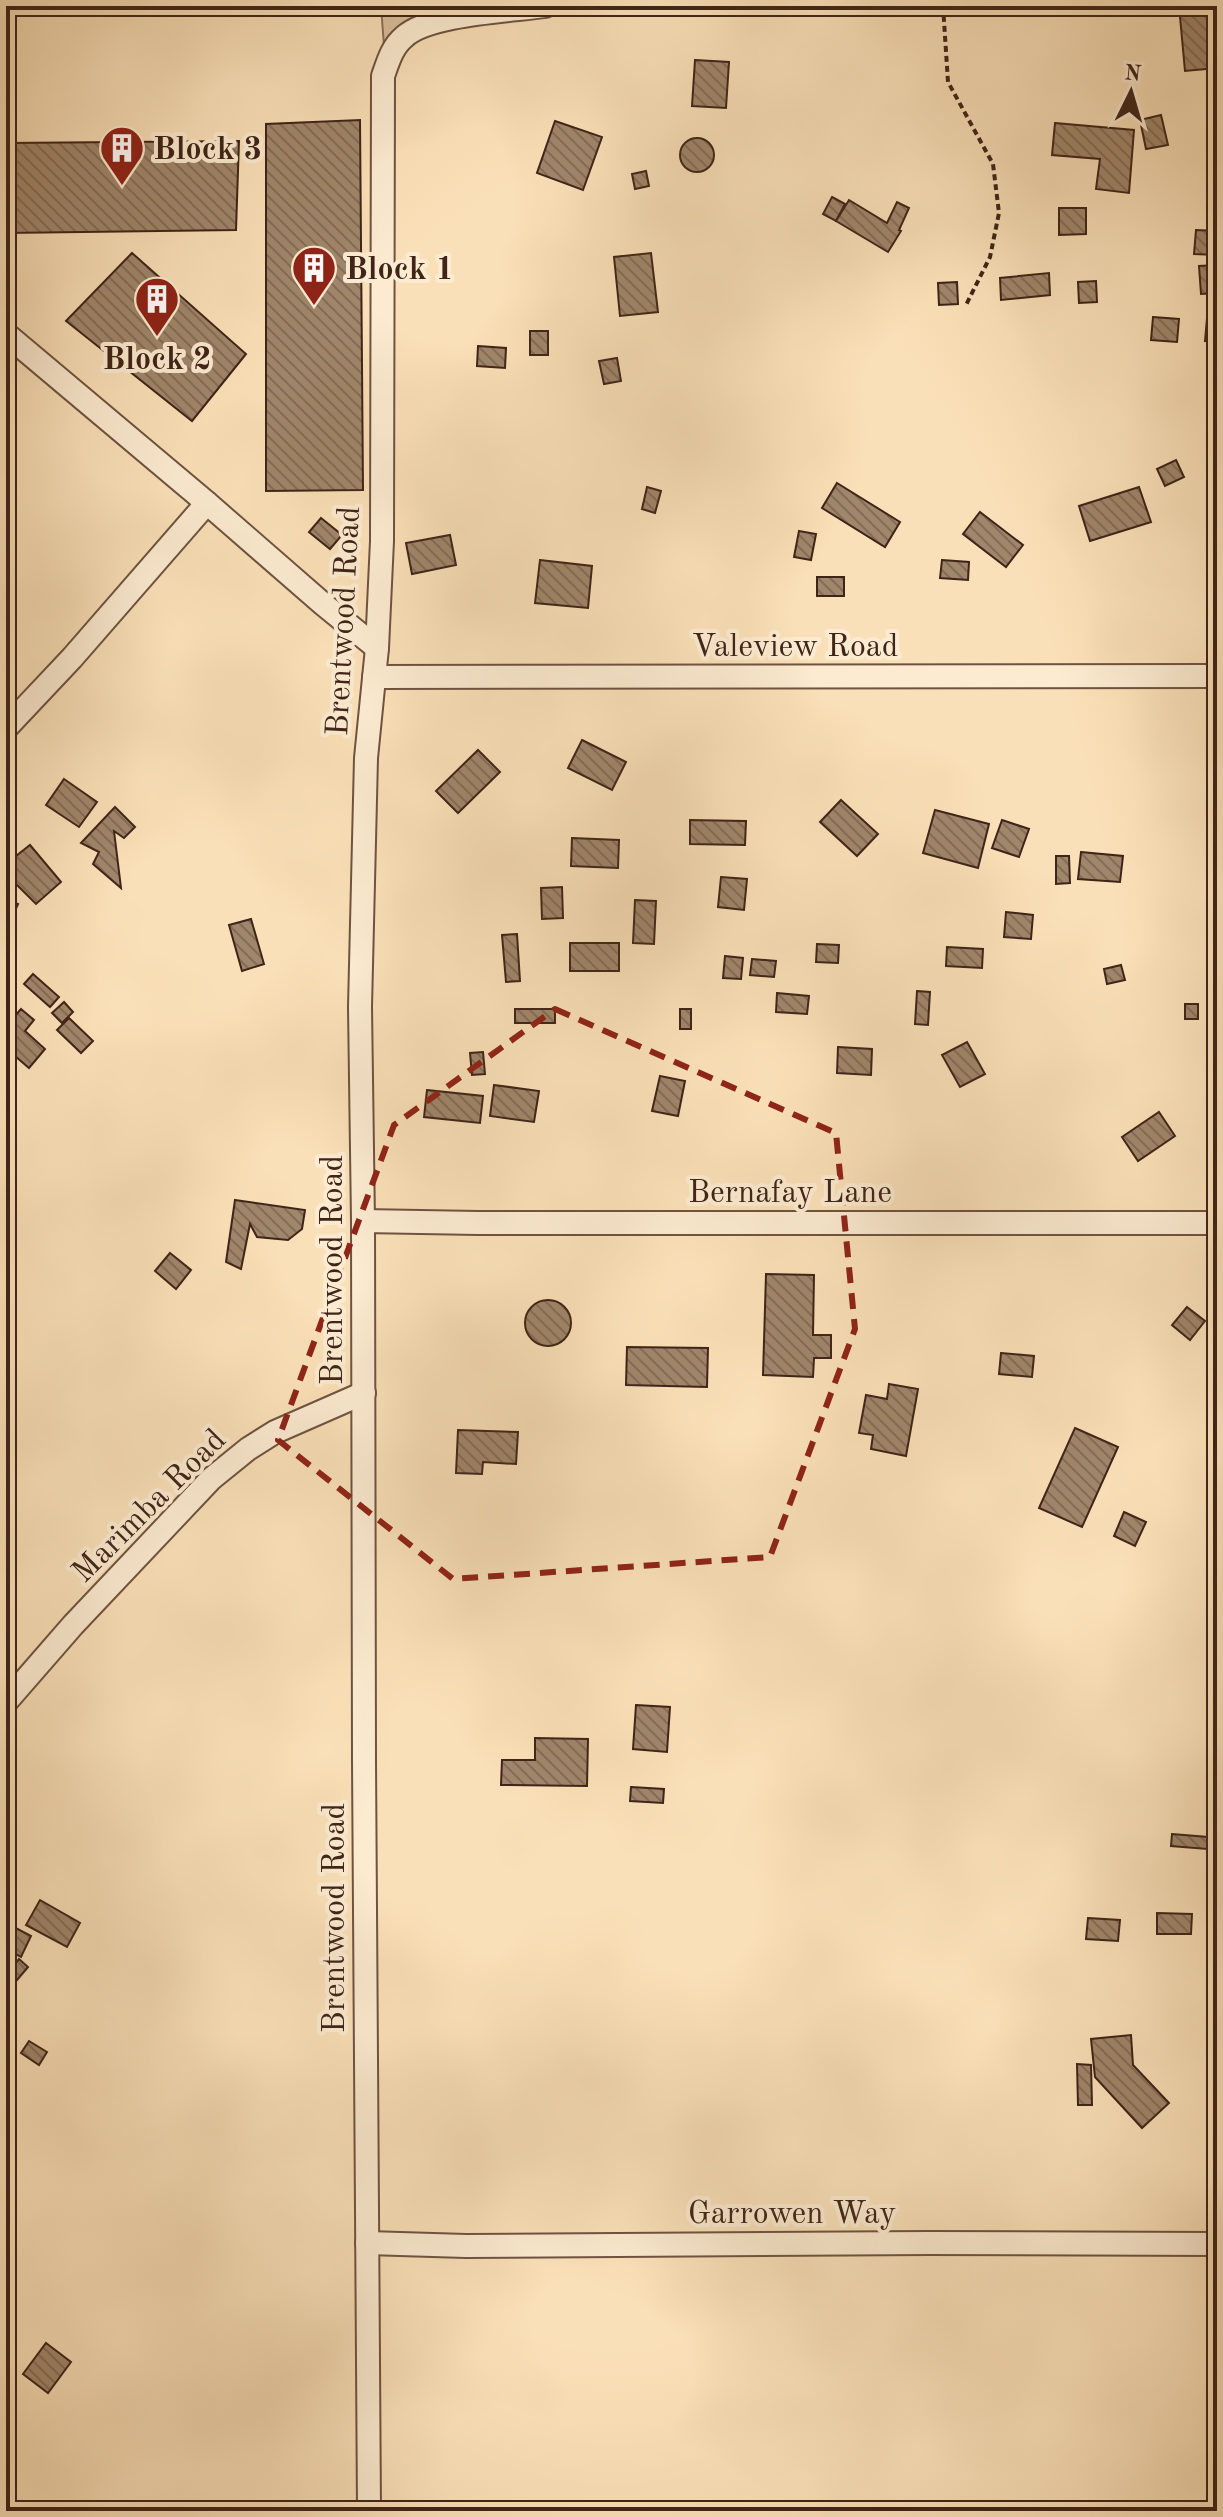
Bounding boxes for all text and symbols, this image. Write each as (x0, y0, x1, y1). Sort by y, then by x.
north arrow (1091, 52, 1171, 132)
text: N (1123, 62, 1142, 86)
building icon: Block 3 (98, 124, 146, 187)
place label: Block 3 (153, 135, 262, 167)
building icon: Block 1 (290, 244, 338, 307)
place label: Block 1 (345, 255, 454, 287)
building icon: Block 2 (133, 275, 181, 338)
place label: Block 2 (102, 345, 212, 377)
street label: Brentwood Road (323, 505, 367, 737)
street label: Valeview Road (692, 632, 898, 664)
street label: Brentwood Road (318, 1155, 350, 1385)
street label: Bernafay Lane (688, 1178, 892, 1210)
street label: Marimba Road (67, 1424, 233, 1590)
street label: Brentwood Road (320, 1803, 352, 2033)
street label: Garrowen Way (688, 2199, 896, 2231)

